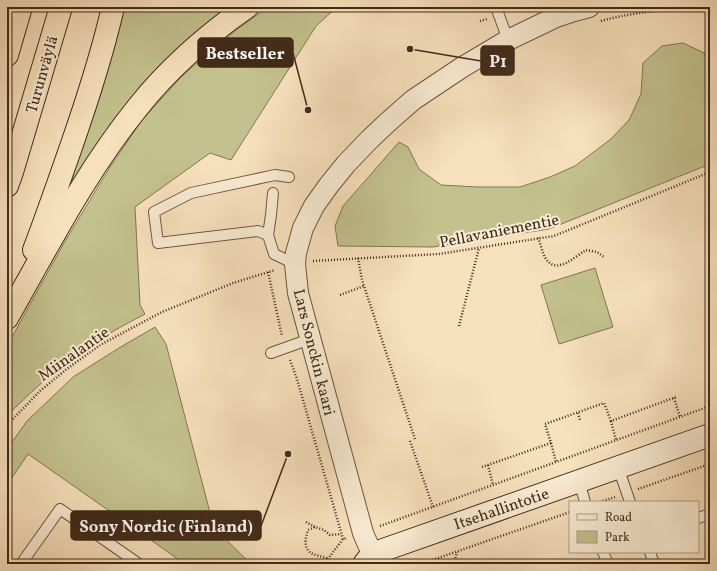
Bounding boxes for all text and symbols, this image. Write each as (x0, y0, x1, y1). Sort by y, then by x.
street label: Turunväylä (21, 33, 64, 116)
callout: Bestseller (198, 38, 293, 67)
text: Bestseller (205, 43, 285, 66)
callout: P1 (481, 46, 514, 75)
text: P1 (489, 51, 507, 74)
street label: Pellavaniementie (438, 210, 561, 254)
street label: Lars Sonckin kaari (287, 287, 339, 418)
street label: Miinalantie (34, 322, 114, 387)
street label: Itsehallintotie (451, 483, 552, 536)
legend (569, 501, 699, 553)
text: Road (605, 510, 632, 526)
callout: Sony Nordic (Finland) (71, 511, 261, 540)
text: Sony Nordic (Finland) (79, 516, 253, 539)
text: Park (605, 530, 630, 546)

